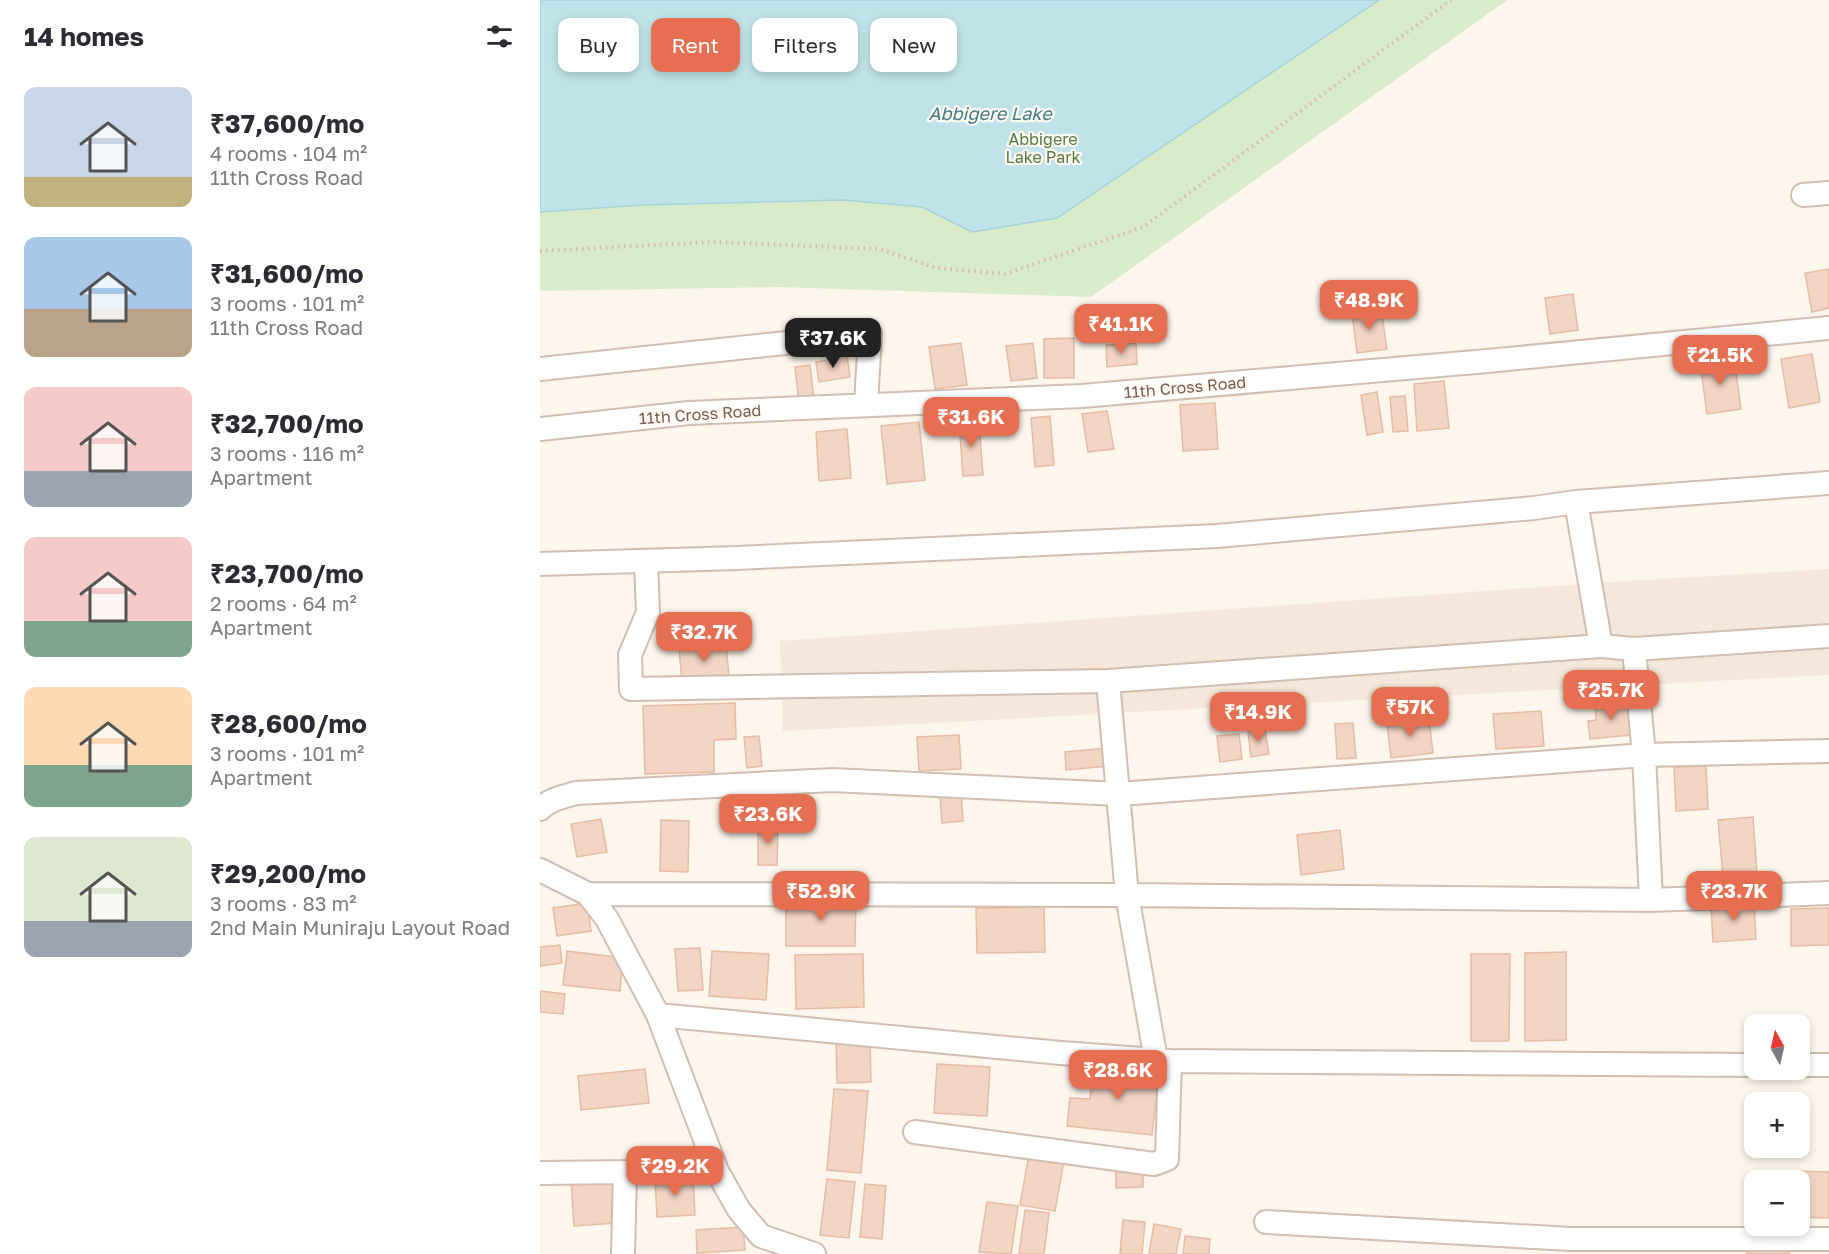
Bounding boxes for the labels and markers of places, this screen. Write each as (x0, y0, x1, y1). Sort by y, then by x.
pin: ₹48.9K (1320, 280, 1418, 331)
pin: ₹41.1K (1072, 304, 1170, 355)
pin: ₹37.6K (784, 318, 882, 369)
pin: ₹21.5K (1671, 335, 1769, 386)
pin: ₹31.6K (922, 397, 1020, 448)
pin: ₹32.7K (655, 612, 753, 663)
pin: ₹25.7K (1562, 670, 1660, 721)
pin: ₹57K (1374, 687, 1446, 738)
pin: ₹14.9K (1209, 692, 1307, 743)
pin: ₹23.6K (719, 794, 817, 845)
pin: ₹52.9K (772, 871, 870, 922)
pin: ₹23.7K (1685, 871, 1783, 922)
pin: ₹28.6K (1069, 1050, 1167, 1101)
pin: ₹29.2K (626, 1146, 724, 1197)

